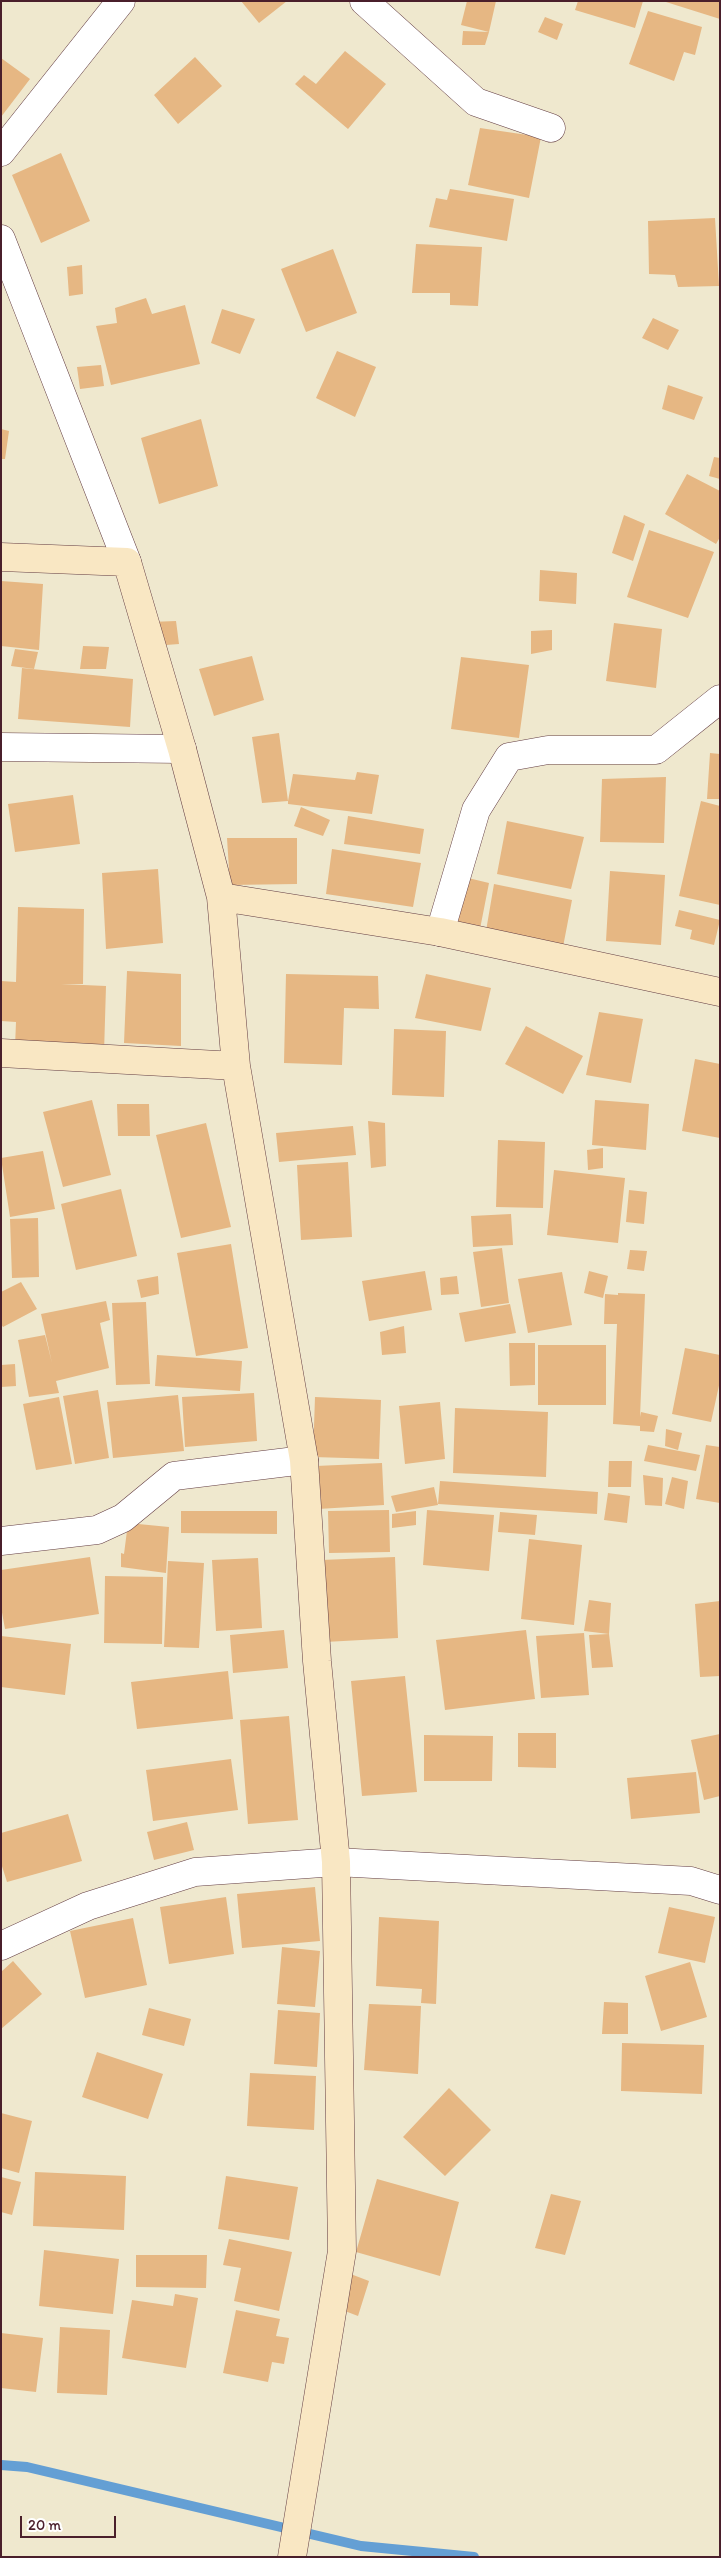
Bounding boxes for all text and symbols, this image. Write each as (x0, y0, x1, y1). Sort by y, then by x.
scale bar (22, 2506, 119, 2538)
text: 20 m (28, 2516, 61, 2534)

